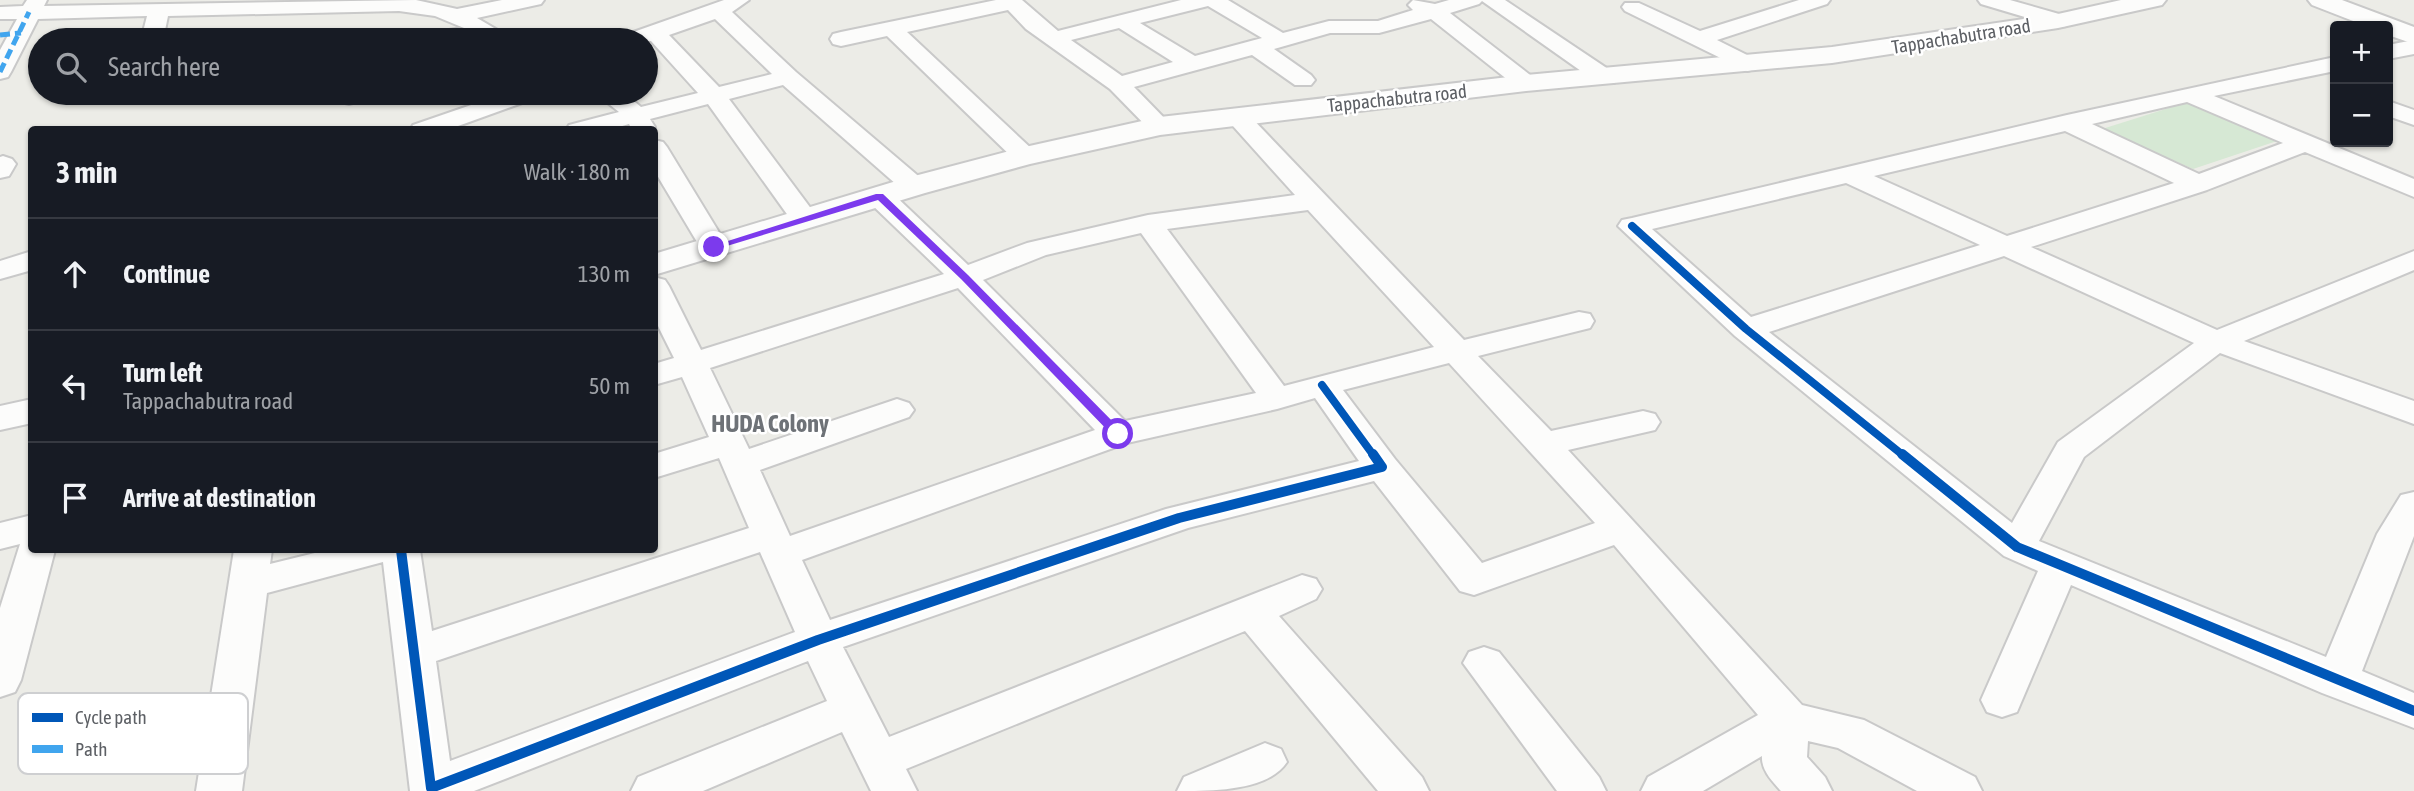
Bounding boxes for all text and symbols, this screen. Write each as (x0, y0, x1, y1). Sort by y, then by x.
street label: Tappachabutra road (1890, 14, 2032, 58)
map controls (2330, 21, 2393, 147)
button: + (2330, 21, 2393, 84)
search box (28, 28, 658, 105)
icon: search (52, 48, 90, 86)
text: Search here (108, 52, 220, 82)
street label: Tappachabutra road (1326, 80, 1468, 116)
button: − (2330, 84, 2393, 147)
text: 3 min (56, 155, 117, 189)
text: Walk · 180 m (524, 159, 630, 185)
route end (698, 231, 729, 262)
icon: ahead (56, 255, 94, 293)
text: Continue (123, 259, 210, 289)
text: 130 m (578, 261, 630, 287)
text: Turn left (123, 358, 203, 388)
icon: left (56, 367, 94, 405)
text: 50 m (589, 373, 630, 399)
text: Tappachabutra road (123, 388, 293, 414)
district label: HUDA Colony (711, 410, 829, 437)
route start (1102, 418, 1133, 449)
icon: arrive (56, 479, 94, 517)
text: Arrive at destination (123, 483, 316, 513)
legend (18, 693, 248, 774)
text: Cycle path (75, 706, 147, 728)
text: Path (75, 738, 107, 760)

